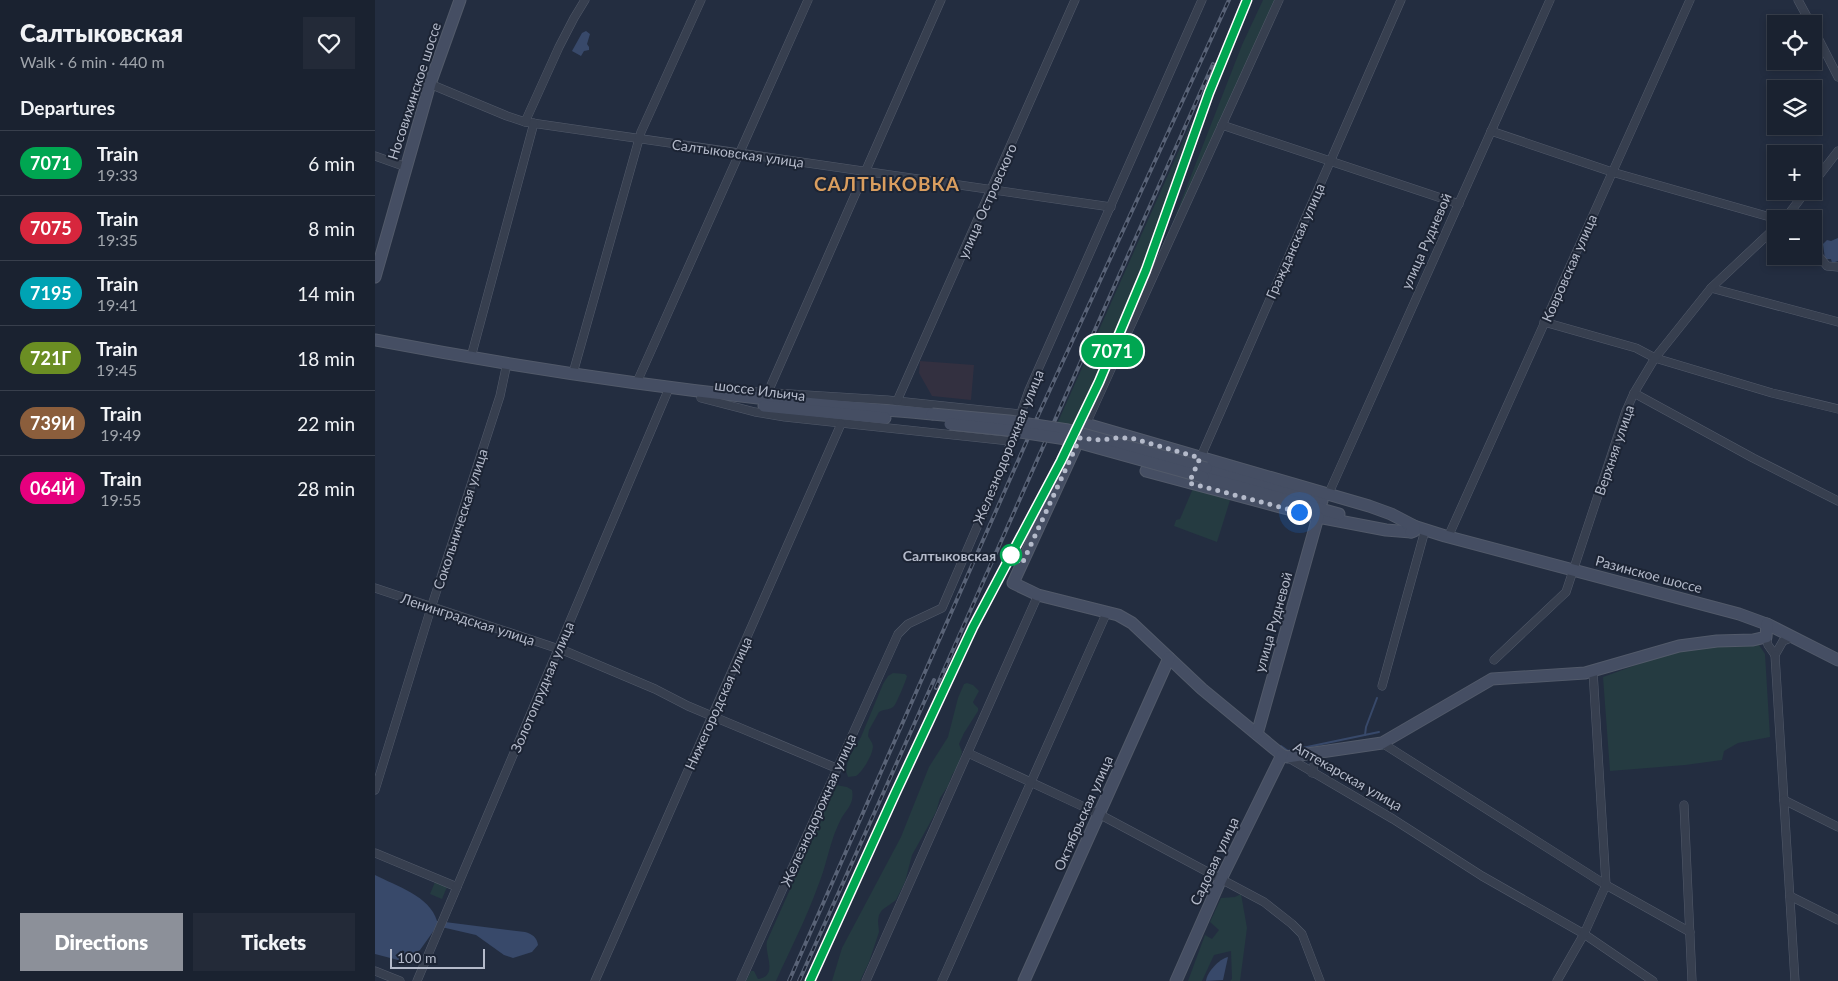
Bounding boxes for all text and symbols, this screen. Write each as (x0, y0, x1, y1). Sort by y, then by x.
map controls (1767, 15, 1822, 265)
button: locate (1767, 15, 1822, 70)
button: heart (303, 17, 355, 69)
text: Салтыковская (20, 18, 183, 47)
street label: Носовихинское шоссе (384, 20, 444, 162)
text: Walk · 6 min · 440 m (20, 52, 165, 71)
button: layers (1767, 80, 1822, 135)
text: Departures (20, 96, 115, 119)
street label: Салтыковская улица (671, 135, 805, 171)
street label: улица Островского (954, 141, 1020, 261)
text: Train (97, 142, 138, 165)
button: + (1767, 145, 1822, 200)
text: 7071 (30, 152, 72, 174)
text: 6 min (308, 152, 355, 175)
text: 19:33 (97, 165, 138, 184)
district label: САЛТЫКОВКА (814, 172, 960, 195)
street label: Гражданская улица (1262, 180, 1328, 301)
street label: улица Рудневой (1397, 190, 1455, 292)
text: Train (97, 207, 138, 230)
button: − (1767, 210, 1822, 265)
street label: Ковровская улица (1538, 211, 1600, 324)
text: 7075 (30, 217, 72, 239)
text: 8 min (308, 217, 355, 240)
text: 19:35 (97, 230, 138, 249)
text: Train (97, 272, 138, 295)
text: 7195 (30, 282, 72, 304)
text: 14 min (297, 282, 355, 305)
text: 19:41 (97, 295, 138, 314)
line badge: 7071 (1077, 335, 1147, 367)
text: Train (96, 337, 138, 360)
text: 7071 (1091, 340, 1133, 362)
text: 721Г (30, 347, 71, 369)
text: 18 min (297, 347, 355, 370)
text: 19:45 (96, 360, 137, 379)
street label: Железнодорожная улица (969, 367, 1047, 527)
street label: шоссе Ильича (714, 376, 806, 404)
text: Train (100, 402, 142, 425)
street label: Верхняя улица (1591, 403, 1637, 497)
text: 739И (30, 412, 75, 434)
text: 22 min (297, 412, 355, 435)
text: 19:49 (100, 425, 141, 444)
street label: Сокольническая улица (429, 446, 491, 591)
text: Train (100, 467, 142, 490)
text: 064Й (30, 477, 75, 499)
text: 28 min (297, 477, 355, 500)
text: 19:55 (100, 490, 141, 509)
your location (1287, 500, 1312, 525)
marker: Салтыковская (1000, 544, 1022, 566)
place label: Салтыковская (903, 547, 996, 564)
street label: Разинское шоссе (1594, 552, 1704, 596)
street label: улица Рудневой (1251, 570, 1295, 674)
street label: Ленинградская улица (398, 589, 537, 649)
street label: Золотопрудная улица (507, 619, 577, 755)
street label: Нижегородская улица (681, 634, 755, 772)
street label: Железнодорожная улица (777, 731, 859, 889)
street label: Аптекарская улица (1290, 738, 1406, 814)
street label: Октябрьская улица (1050, 753, 1116, 873)
street label: Садовая улица (1186, 814, 1242, 908)
button: Directions (20, 913, 183, 971)
button: Tickets (193, 913, 355, 971)
scale bar (390, 946, 485, 969)
text: 100 m (397, 949, 436, 966)

